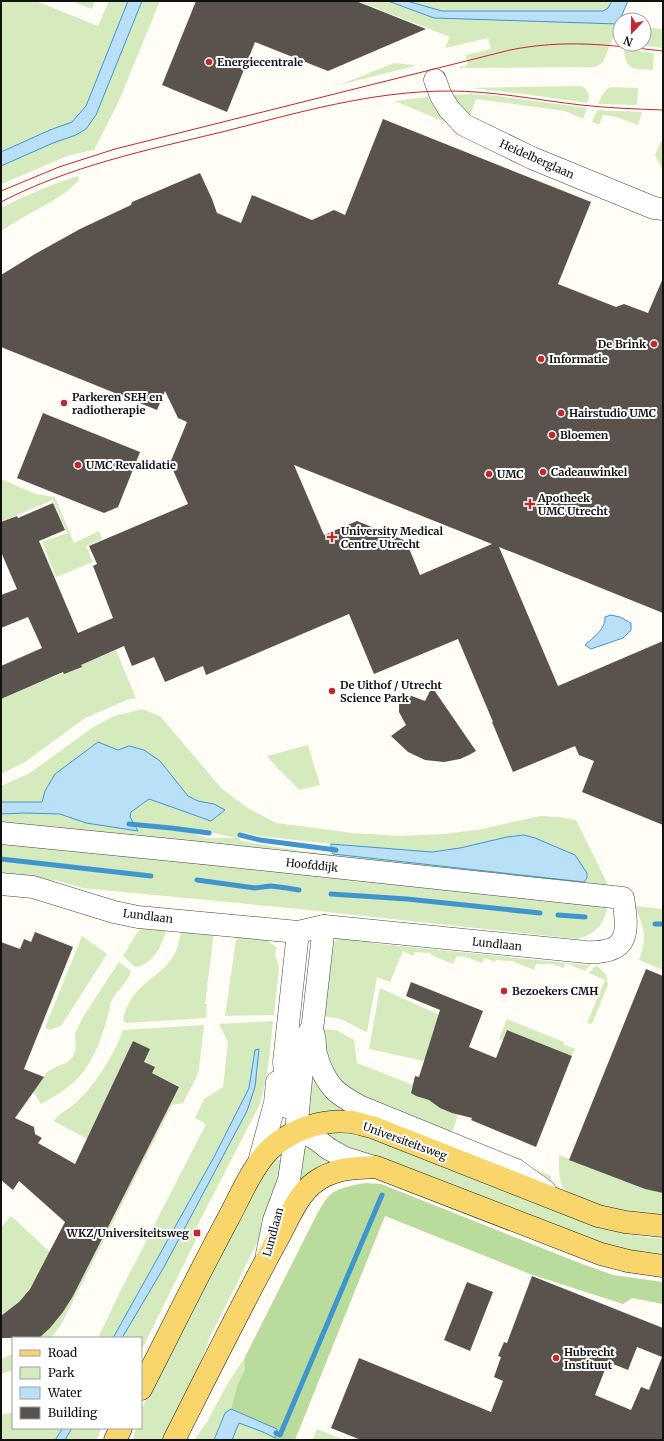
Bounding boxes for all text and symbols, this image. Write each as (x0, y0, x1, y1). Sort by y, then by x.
north arrow (612, 12, 652, 52)
text: N (621, 33, 635, 49)
place label: Energiecentrale (217, 55, 303, 69)
marker: Energiecentrale (204, 57, 214, 67)
street label: Heidelberglaan (498, 136, 577, 182)
place label: De Brink (598, 337, 647, 351)
marker: De Brink (649, 339, 659, 349)
place label: Informatie (549, 352, 608, 366)
marker: Informatie (536, 354, 546, 364)
place label: Parkeren SEH en radiotherapie (72, 390, 163, 417)
marker: Parkeren SEH en radiotherapie (59, 398, 69, 408)
place label: Hairstudio UMC (569, 406, 656, 420)
marker: Hairstudio UMC (556, 408, 566, 418)
place label: Bloemen (560, 428, 609, 442)
marker: Bloemen (547, 430, 557, 440)
place label: UMC Revalidatie (86, 458, 176, 472)
marker: UMC Revalidatie (73, 460, 83, 470)
place label: Cadeauwinkel (551, 465, 628, 479)
place label: UMC (497, 467, 524, 481)
marker: Cadeauwinkel (538, 467, 548, 477)
marker: UMC (484, 469, 494, 479)
place label: Apotheek UMC Utrecht (537, 491, 608, 518)
marker: Apotheek UMC Utrecht (525, 499, 535, 509)
place label: University Medical Centre Utrecht (341, 524, 443, 551)
marker: University Medical Centre Utrecht (326, 531, 338, 543)
place label: De Uithof / Utrecht Science Park (340, 678, 442, 705)
marker: De Uithof / Utrecht Science Park (327, 686, 337, 696)
street label: Hoofddijk (285, 855, 339, 875)
street label: Lundlaan (122, 906, 174, 926)
street label: Lundlaan (471, 934, 523, 954)
place label: Bezoekers CMH (512, 984, 598, 998)
marker: Bezoekers CMH (499, 986, 509, 996)
street label: Universiteitsweg (361, 1119, 449, 1163)
street label: Lundlaan (260, 1205, 286, 1258)
place label: WKZ/Universiteitsweg (66, 1226, 189, 1240)
marker: WKZ/Universiteitsweg (192, 1228, 202, 1238)
legend (12, 1337, 142, 1429)
text: Road (48, 1345, 77, 1360)
place label: Hubrecht Instituut (564, 1345, 615, 1372)
marker: Hubrecht Instituut (551, 1353, 561, 1363)
text: Park (48, 1365, 75, 1380)
text: Water (47, 1385, 83, 1400)
text: Building (48, 1405, 98, 1420)

